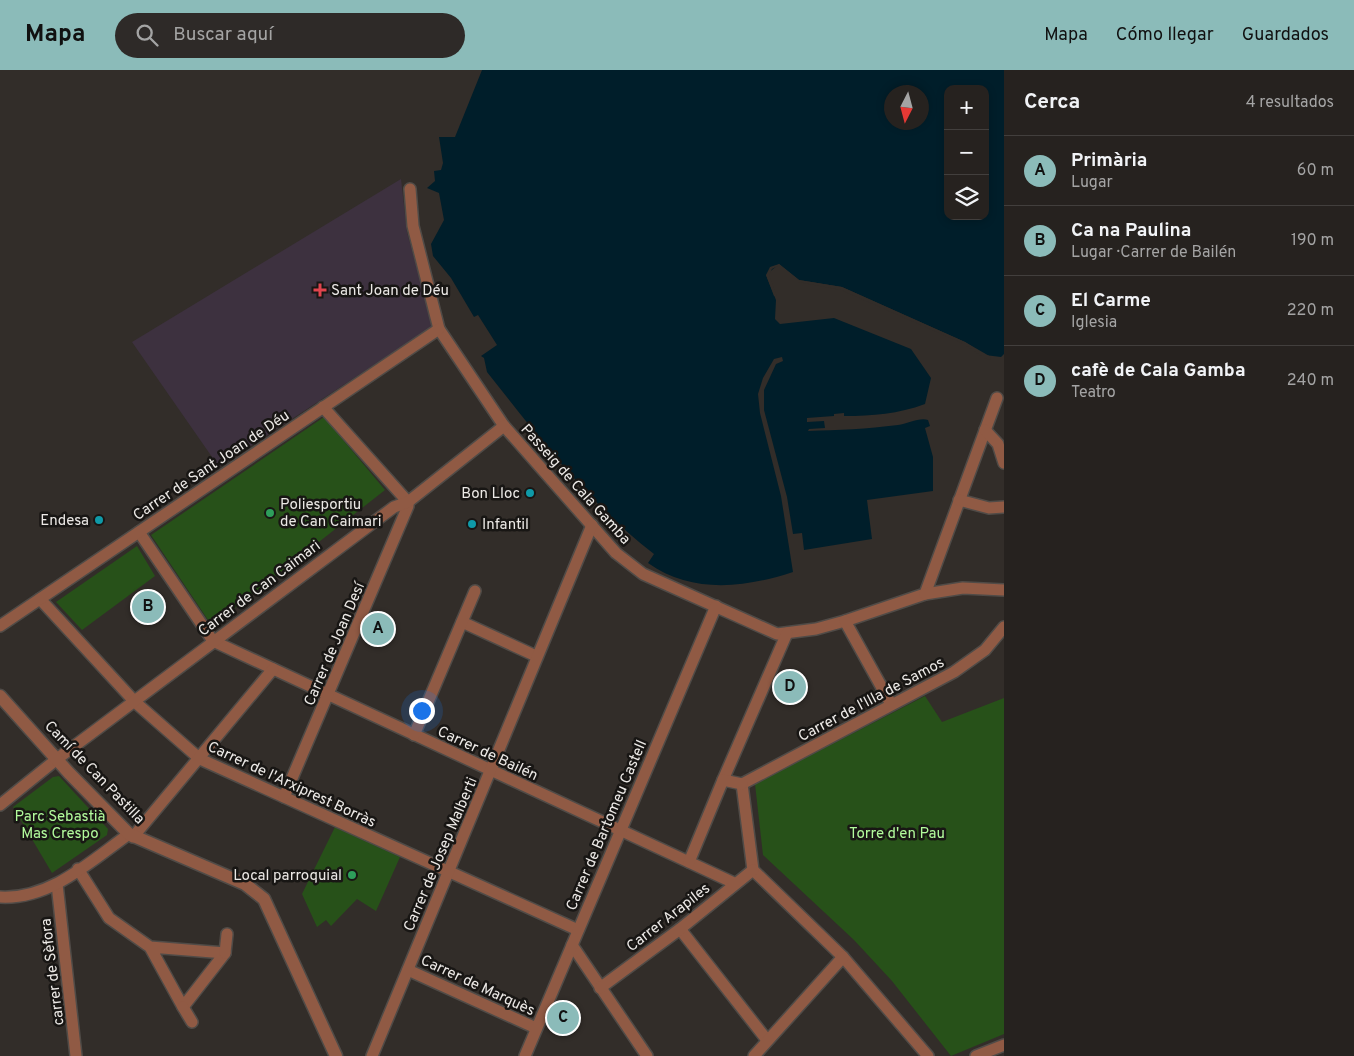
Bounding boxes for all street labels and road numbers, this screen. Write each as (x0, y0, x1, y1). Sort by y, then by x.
street label: Carrer de Sant Joan de Déu (130, 407, 294, 526)
street label: Passeig de Cala Gamba (516, 421, 634, 549)
street label: Carrer de Can Caimari (195, 537, 325, 641)
street label: Carrer de Joan Desí (301, 579, 370, 709)
street label: Carrer de l'Illa de Samos (795, 654, 948, 747)
street label: Camí de Can Pastilla (40, 717, 148, 829)
street label: Carrer de Bailén (434, 723, 541, 786)
street label: Carrer de Bartomeu Castell (563, 737, 652, 914)
street label: Carrer de l'Arxiprest Borràs (204, 738, 379, 833)
street label: Carrer de Josep Malberti (400, 775, 482, 935)
street label: Carrer Arapiles (623, 880, 715, 957)
street label: carrer de Sèfora (37, 917, 69, 1026)
street label: Carrer de Marquès (417, 952, 538, 1021)

